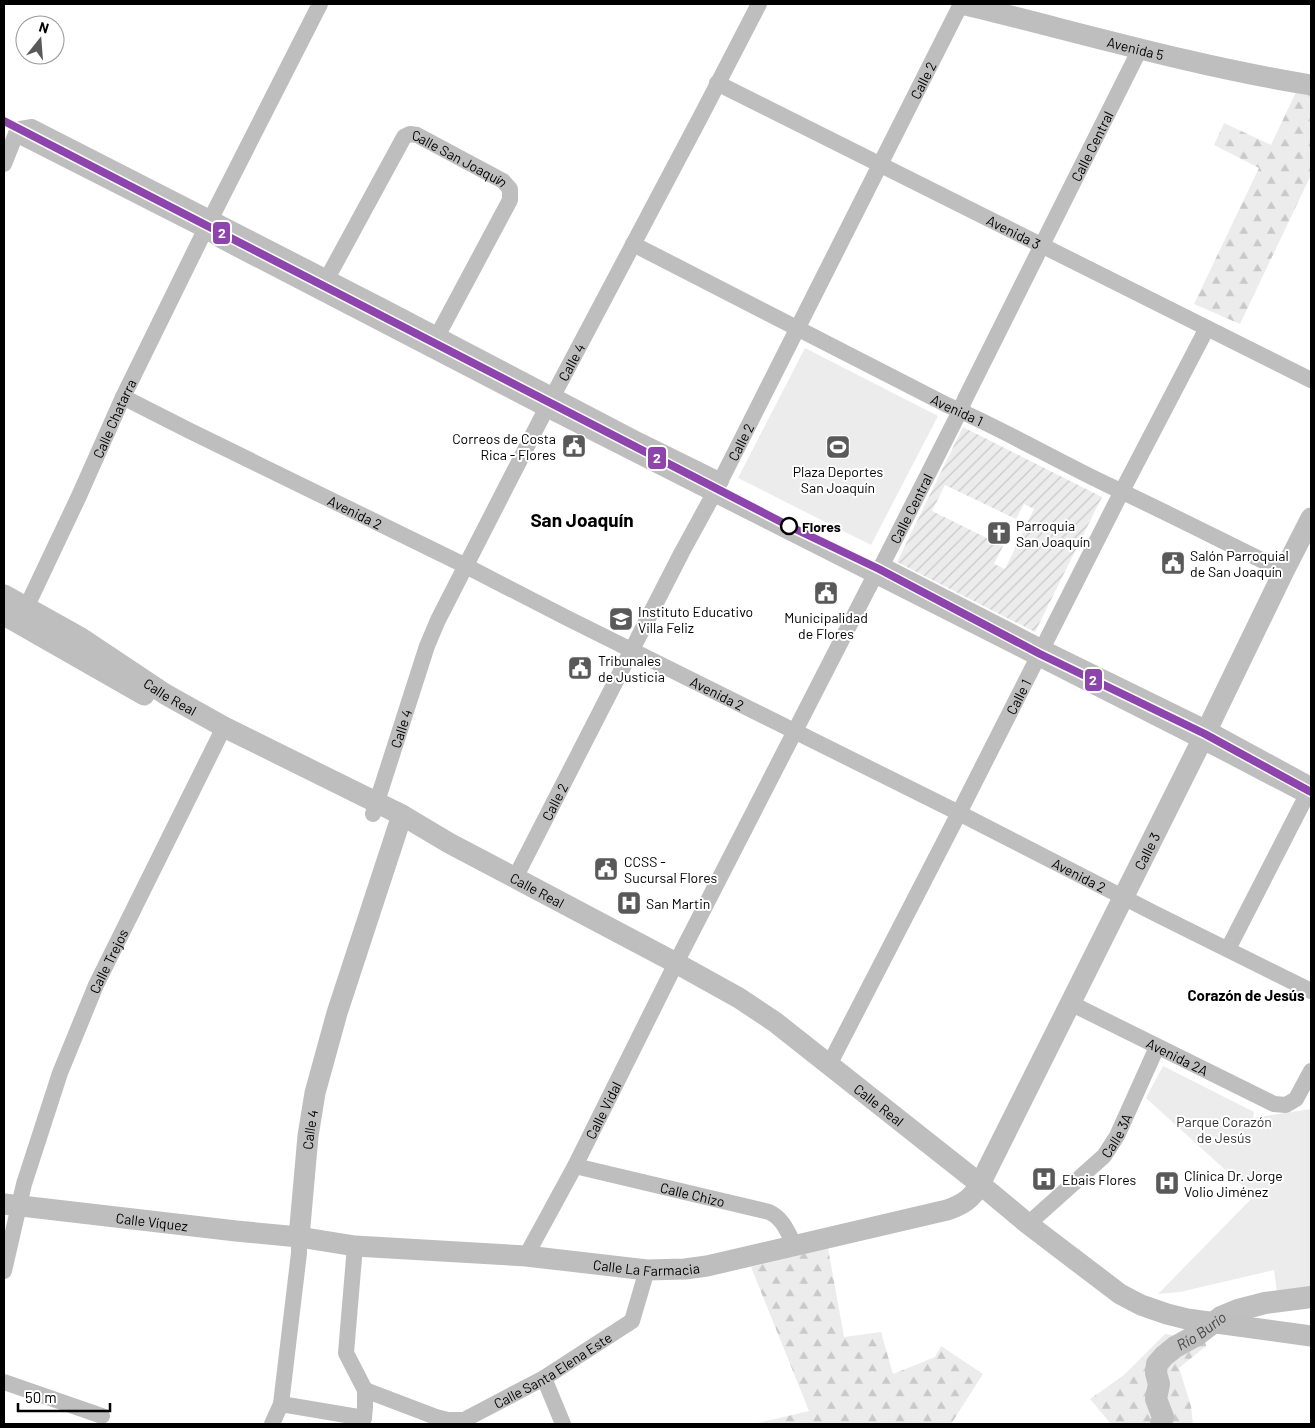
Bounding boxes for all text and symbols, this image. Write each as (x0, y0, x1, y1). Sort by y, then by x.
north arrow (15, 15, 65, 65)
text: N (37, 18, 51, 37)
street label: Avenida 5 (1105, 33, 1166, 63)
street label: Calle 2 (906, 59, 939, 102)
street label: Calle Central (1067, 108, 1116, 184)
street label: Calle San Joaquín (411, 126, 512, 190)
street label: Avenida 3 (984, 211, 1044, 252)
line badge: 2 (212, 221, 231, 245)
text: 2 (218, 224, 226, 241)
street label: Calle 4 (554, 340, 588, 384)
street label: Calle Chatarra (89, 376, 139, 461)
street label: Avenida 1 (928, 390, 986, 429)
street label: Calle 2 (724, 420, 757, 463)
place label: Correos de Costa Rica - Flores (452, 430, 556, 463)
public building icon: Correos de Costa Rica - Flores (561, 433, 587, 459)
sports icon: Plaza Deportes San Joaquín (825, 434, 851, 460)
line badge: 2 (647, 446, 667, 470)
text: 2 (653, 449, 661, 466)
place label: Plaza Deportes San Joaquín (793, 463, 883, 496)
street label: Calle Central (886, 470, 936, 546)
street label: Avenida 2 (325, 491, 385, 532)
district label: San Joaquín (530, 508, 634, 531)
marker: Flores (780, 517, 798, 535)
place label: Parroquia San Joaquín (1016, 517, 1090, 550)
place label: Flores (802, 518, 841, 535)
church icon: Parroquia San Joaquín (986, 520, 1012, 546)
place label: Salón Parroquial de San Joaquín (1190, 547, 1289, 580)
public building icon: Salón Parroquial de San Joaquín (1160, 550, 1186, 576)
public building icon: Municipalidad de Flores (813, 580, 839, 606)
place label: Instituto Educativo Villa Feliz (638, 603, 753, 636)
school or university icon: Instituto Educativo Villa Feliz (608, 606, 634, 632)
place label: Municipalidad de Flores (784, 609, 868, 642)
place label: Tribunales de Justicia (598, 652, 665, 685)
public building icon: Tribunales de Justicia (567, 655, 593, 681)
line badge: 2 (1084, 668, 1103, 692)
text: 2 (1089, 671, 1097, 688)
street label: Avenida 2 (688, 672, 747, 713)
street label: Calle Real (141, 674, 200, 719)
street label: Calle 1 (1002, 676, 1034, 717)
street label: Calle 4 (386, 707, 415, 750)
street label: Calle 2 (538, 780, 571, 823)
street label: Calle 3 (1130, 829, 1163, 872)
place label: CCSS - Sucursal Flores (624, 853, 718, 886)
street label: Avenida 2 (1050, 854, 1109, 896)
public building icon: CCSS - Sucursal Flores (593, 856, 619, 882)
street label: Calle Real (507, 869, 567, 911)
hospital icon: San Martin (616, 890, 642, 916)
place label: San Martin (646, 895, 710, 912)
street label: Calle Trejos (85, 926, 131, 996)
district label: Corazón de Jesús (1187, 986, 1305, 1004)
street label: Avenida 2A (1144, 1034, 1212, 1079)
street label: Calle Vidal (581, 1078, 624, 1142)
street label: Calle Real (851, 1080, 908, 1129)
street label: Calle 4 (298, 1108, 321, 1150)
street label: Calle 3A (1097, 1110, 1135, 1161)
park label: Parque Corazón de Jesús (1176, 1113, 1272, 1146)
hospital icon: Ebais Flores (1031, 1166, 1057, 1192)
place label: Clínica Dr. Jorge Volio Jiménez (1184, 1167, 1283, 1200)
hospital icon: Clínica Dr. Jorge Volio Jiménez (1154, 1170, 1180, 1196)
place label: Ebais Flores (1062, 1171, 1137, 1188)
street label: Calle Chizo (659, 1178, 727, 1210)
street label: Calle Víquez (115, 1209, 189, 1234)
street label: Calle La Farmacia (592, 1255, 701, 1279)
water label: Río Burío (1173, 1308, 1229, 1354)
street label: Calle Santa Elena Este (491, 1328, 615, 1412)
scale bar (18, 1380, 110, 1412)
text: 50 m (25, 1388, 57, 1406)

